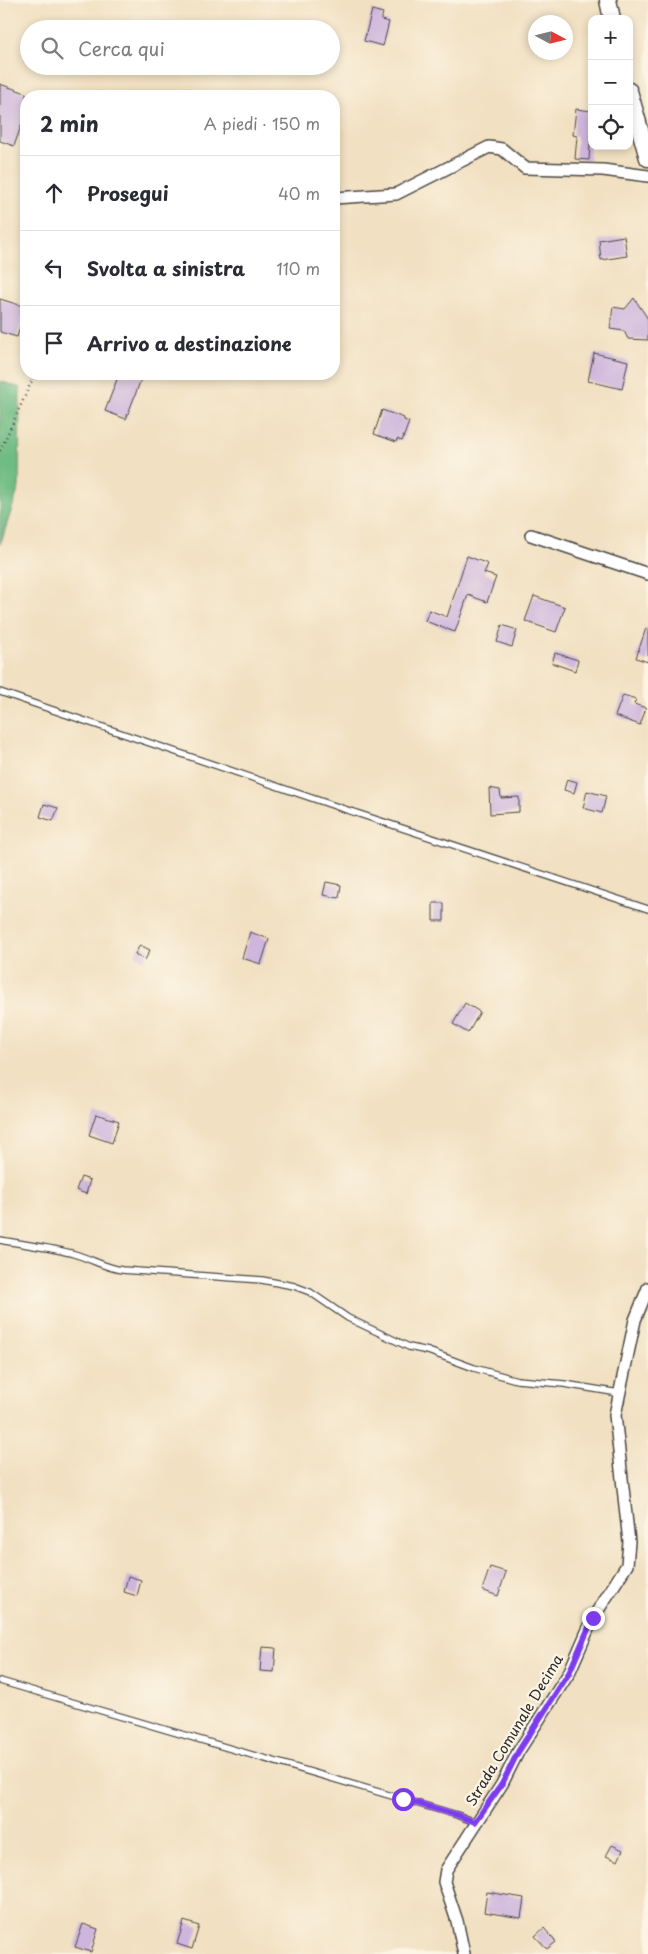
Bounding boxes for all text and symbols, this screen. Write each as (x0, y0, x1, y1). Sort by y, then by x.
north arrow (528, 15, 573, 60)
map controls (588, 15, 633, 150)
button: + (588, 15, 633, 60)
search box (20, 20, 340, 75)
icon: search (38, 34, 66, 62)
text: Cerca qui (78, 34, 165, 62)
button: − (588, 60, 633, 105)
button: locate (588, 105, 633, 150)
text: 2 min (40, 107, 99, 139)
text: A piedi · 150 m (204, 111, 320, 135)
icon: ahead (40, 179, 68, 207)
text: Prosegui (87, 179, 169, 207)
text: 40 m (278, 181, 320, 205)
icon: left (40, 254, 68, 282)
text: Svolta a sinistra (87, 254, 245, 282)
text: 110 m (277, 256, 320, 280)
icon: arrive (40, 329, 68, 357)
text: Arrivo a destinazione (87, 329, 292, 357)
route end (582, 1607, 605, 1630)
street label: Strada Comunale Decima (460, 1650, 568, 1810)
route start (392, 1788, 415, 1811)

